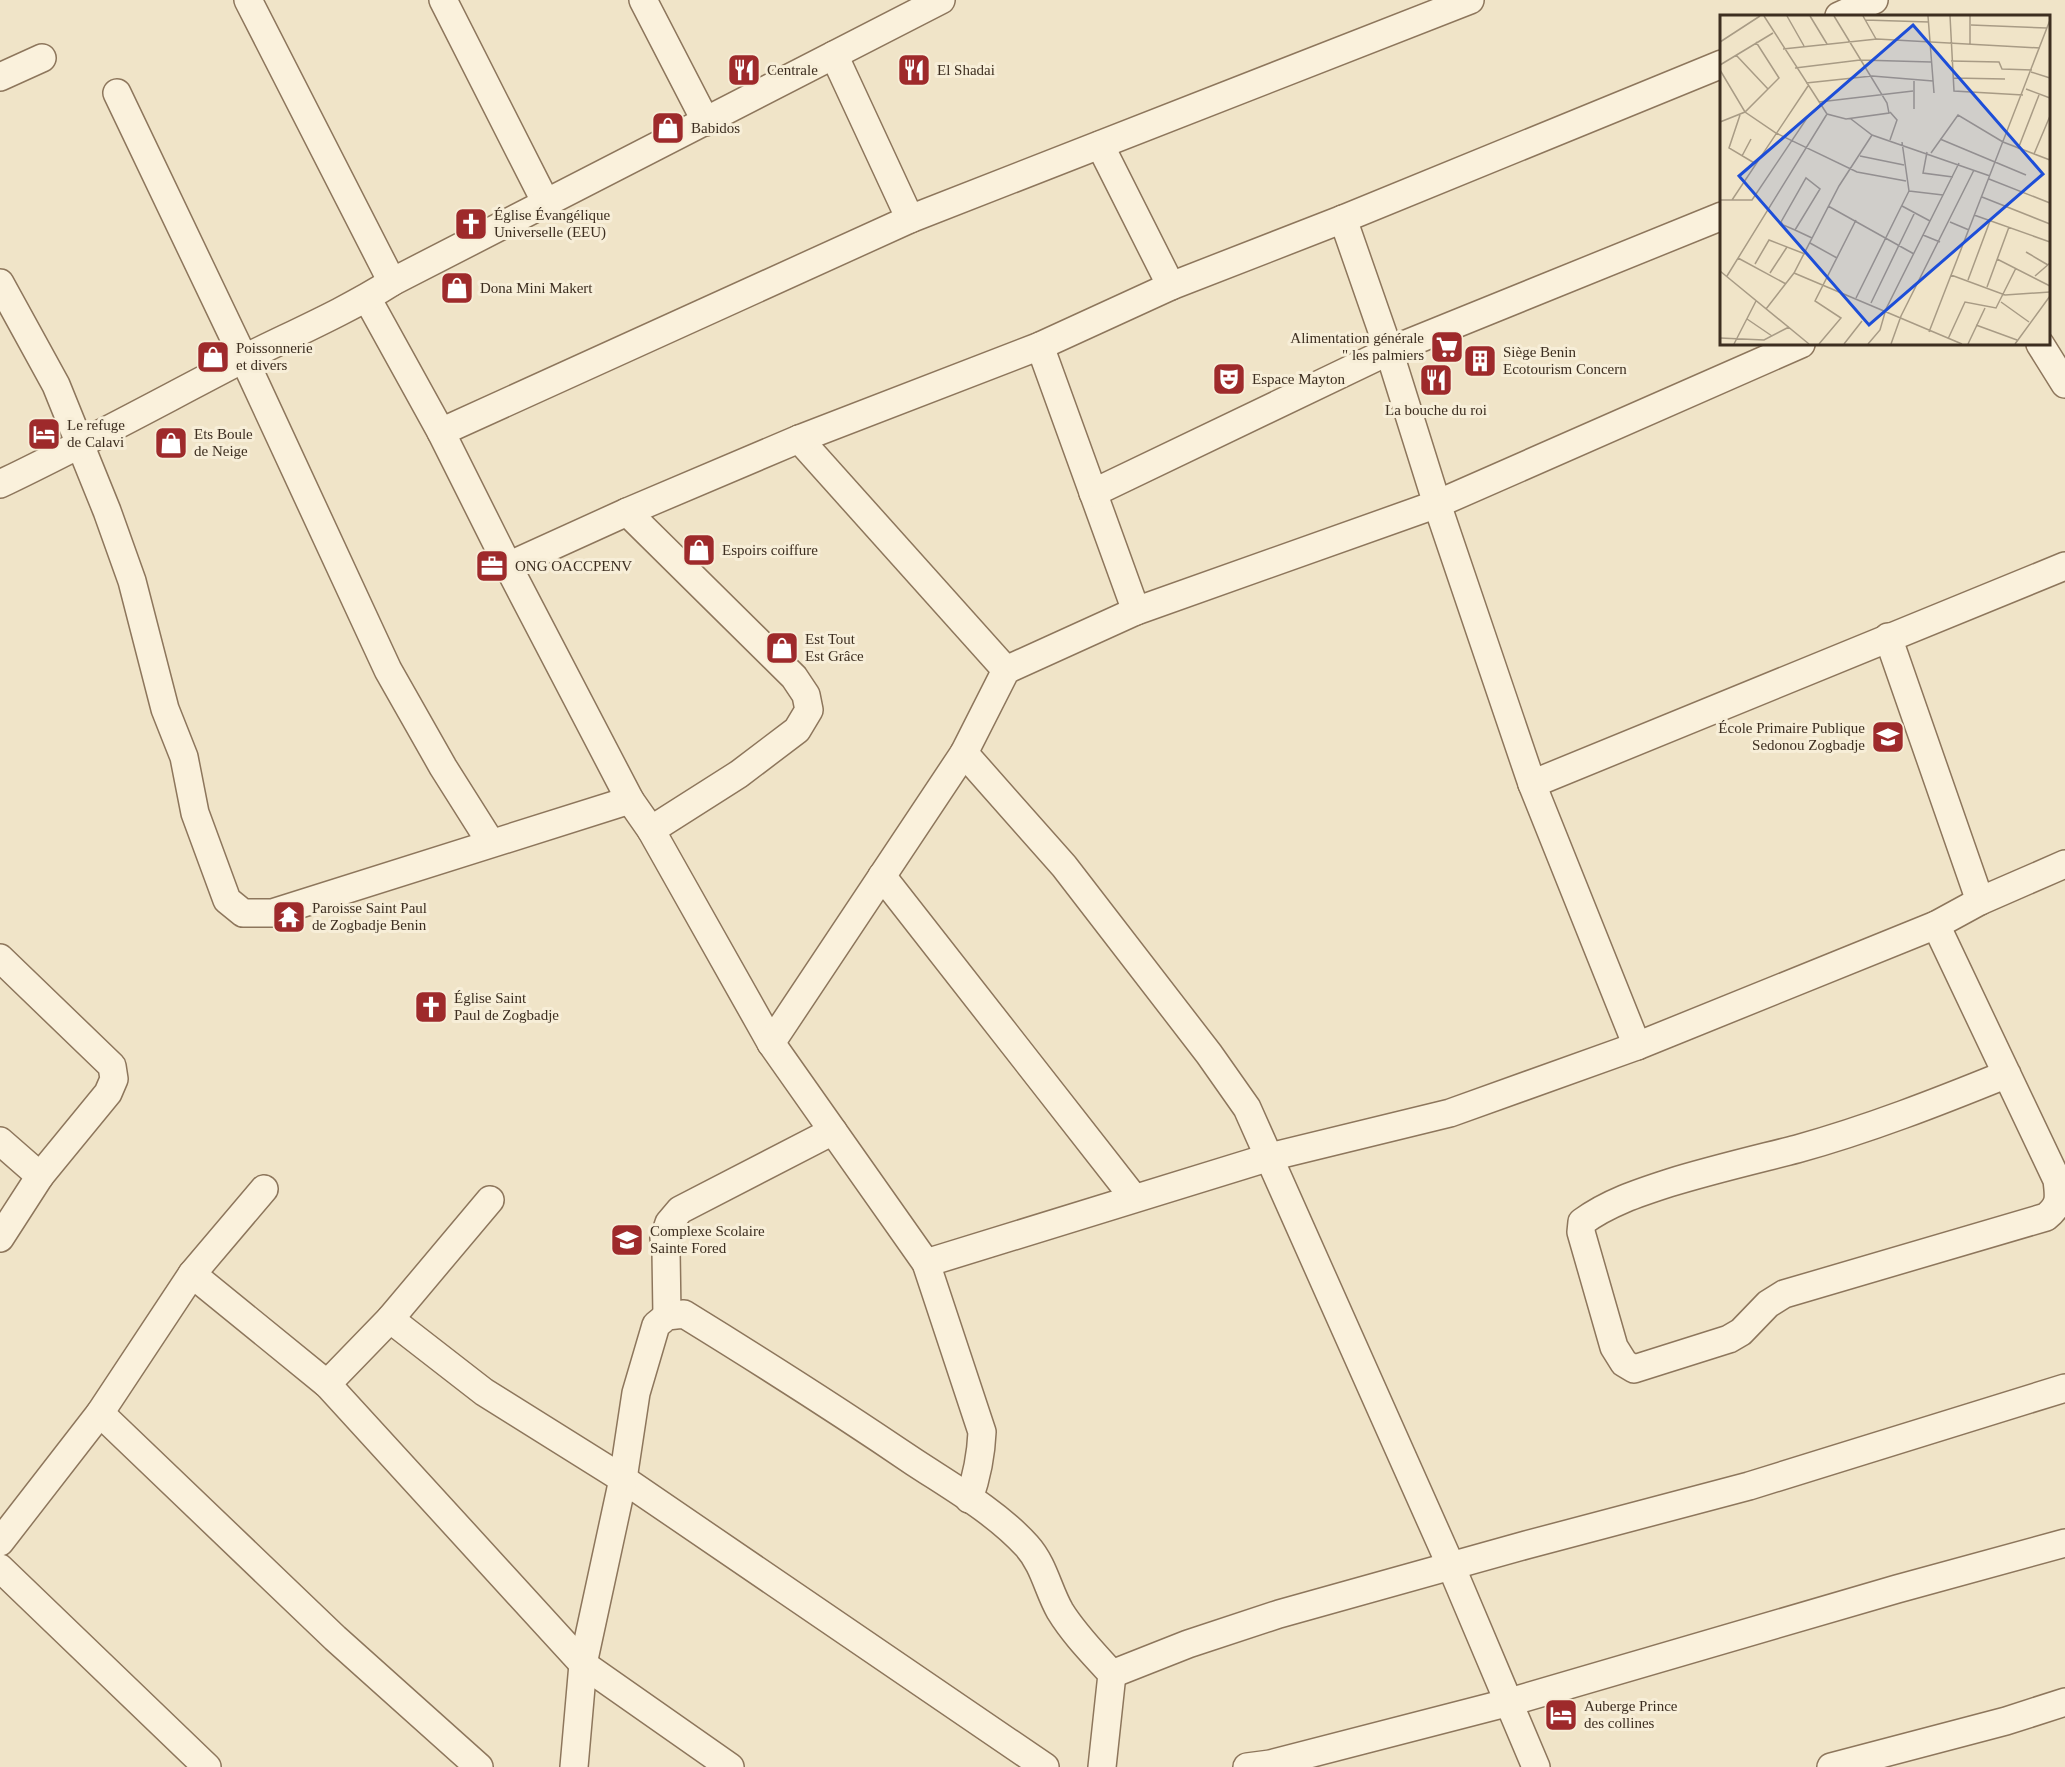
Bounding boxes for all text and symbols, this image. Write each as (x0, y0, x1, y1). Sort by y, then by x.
inset map (1720, 15, 2050, 345)
restaurant icon: Centrale (726, 52, 762, 88)
restaurant icon: El Shadai (896, 52, 932, 88)
place label: Centrale (767, 62, 818, 78)
place label: El Shadai (937, 62, 995, 78)
shop icon: Babidos (650, 110, 686, 146)
place label: Babidos (691, 120, 740, 136)
church icon: Église Évangélique Universelle (EEU) (453, 206, 489, 242)
place label: Église Évangélique Universelle (EEU) (494, 207, 611, 241)
shop icon: Dona Mini Makert (439, 270, 475, 306)
place label: Dona Mini Makert (480, 280, 593, 296)
supermarket icon: Alimentation générale " les palmiers (1429, 329, 1465, 365)
place label: Alimentation générale " les palmiers (1290, 330, 1424, 363)
shop icon: Poissonnerie et divers (195, 339, 231, 375)
place label: Poissonnerie et divers (236, 340, 313, 373)
building icon: Siège Benin Ecotourism Concern (1462, 343, 1498, 379)
place label: Siège Benin Ecotourism Concern (1503, 344, 1627, 377)
theatre icon: Espace Mayton (1211, 361, 1247, 397)
restaurant icon: La bouche du roi (1418, 362, 1454, 398)
place label: Espace Mayton (1252, 371, 1345, 387)
place label: La bouche du roi (1385, 402, 1487, 418)
hotel icon: Le refuge de Calavi (26, 416, 62, 452)
place label: Le refuge de Calavi (67, 417, 125, 450)
shop icon: Ets Boule de Neige (153, 425, 189, 461)
place label: Ets Boule de Neige (194, 426, 253, 459)
shop icon: Espoirs coiffure (681, 532, 717, 568)
place label: Espoirs coiffure (722, 542, 818, 558)
office icon: ONG OACCPENV (474, 548, 510, 584)
place label: ONG OACCPENV (515, 558, 632, 574)
shop icon: Est Tout Est Grâce (764, 630, 800, 666)
place label: Est Tout Est Grâce (805, 631, 864, 664)
school or university icon: École Primaire Publique Sedonou Zogbadje (1870, 719, 1906, 755)
place label: École Primaire Publique Sedonou Zogbadje (1718, 720, 1865, 753)
temple icon: Paroisse Saint Paul de Zogbadje Benin (271, 899, 307, 935)
place label: Paroisse Saint Paul de Zogbadje Benin (312, 900, 427, 933)
church icon: Église Saint Paul de Zogbadje (413, 989, 449, 1025)
place label: Église Saint Paul de Zogbadje (454, 990, 559, 1023)
school or university icon: Complexe Scolaire Sainte Fored (609, 1222, 645, 1258)
place label: Complexe Scolaire Sainte Fored (650, 1223, 765, 1256)
hotel icon: Auberge Prince des collines (1543, 1697, 1579, 1733)
place label: Auberge Prince des collines (1584, 1698, 1678, 1731)

